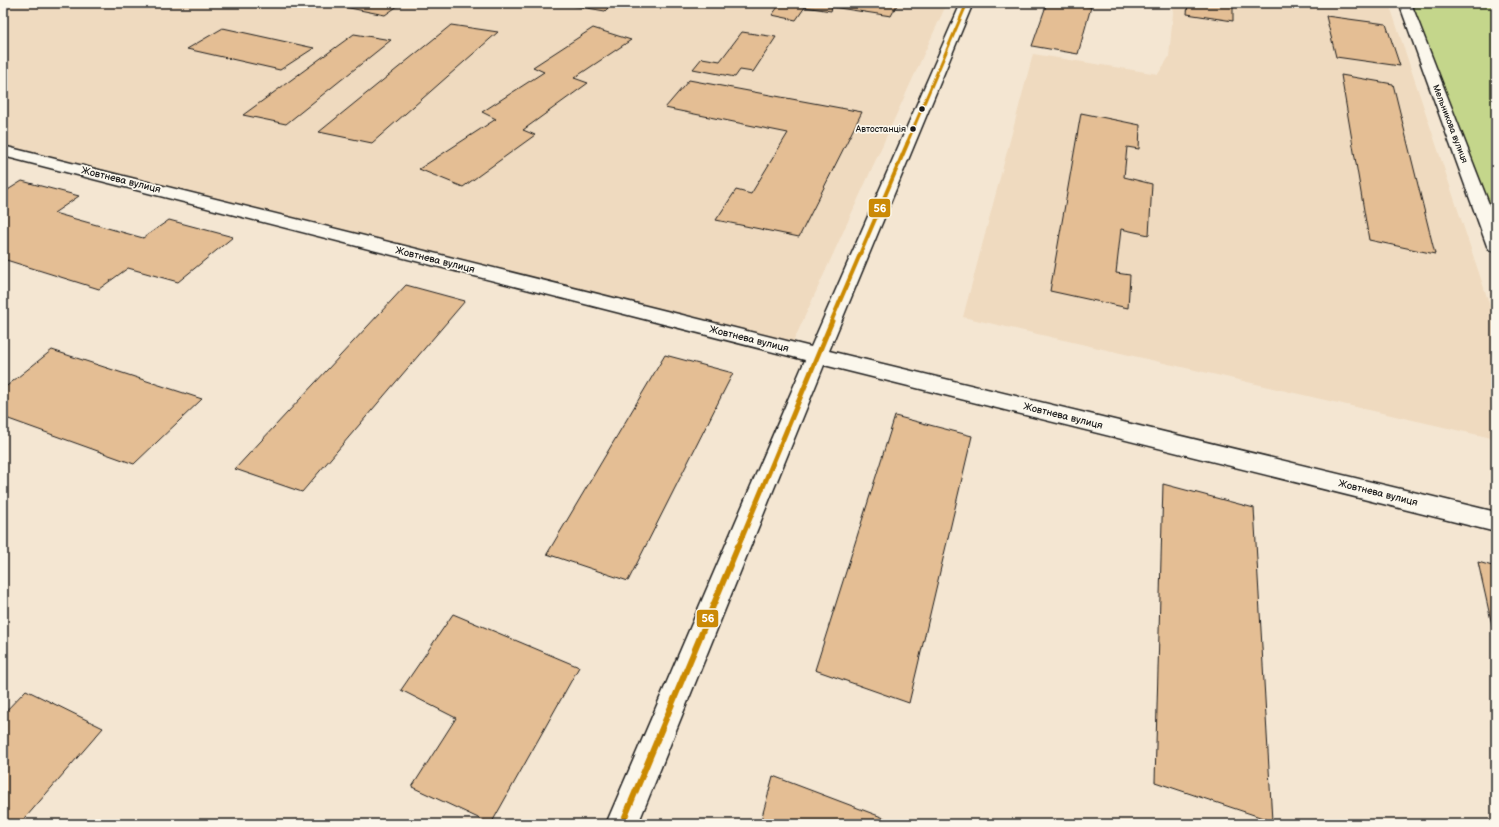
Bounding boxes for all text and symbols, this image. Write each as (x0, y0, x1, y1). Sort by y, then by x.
street label: Мельникова вулиця (1430, 83, 1470, 165)
unlabelled marker (917, 104, 927, 114)
place label: Автостанція (855, 124, 906, 135)
marker: Автостанція (908, 124, 918, 134)
street label: Жовтнева вулиця (80, 164, 162, 196)
line badge: 56 (868, 198, 891, 218)
text: 56 (873, 202, 887, 215)
street label: Жовтнева вулиця (394, 244, 476, 276)
street label: Жовтнева вулиця (708, 323, 790, 355)
street label: Жовтнева вулиця (1022, 400, 1104, 432)
street label: Жовтнева вулиця (1337, 477, 1419, 509)
line badge: 56 (696, 609, 719, 628)
text: 56 (701, 612, 715, 625)

